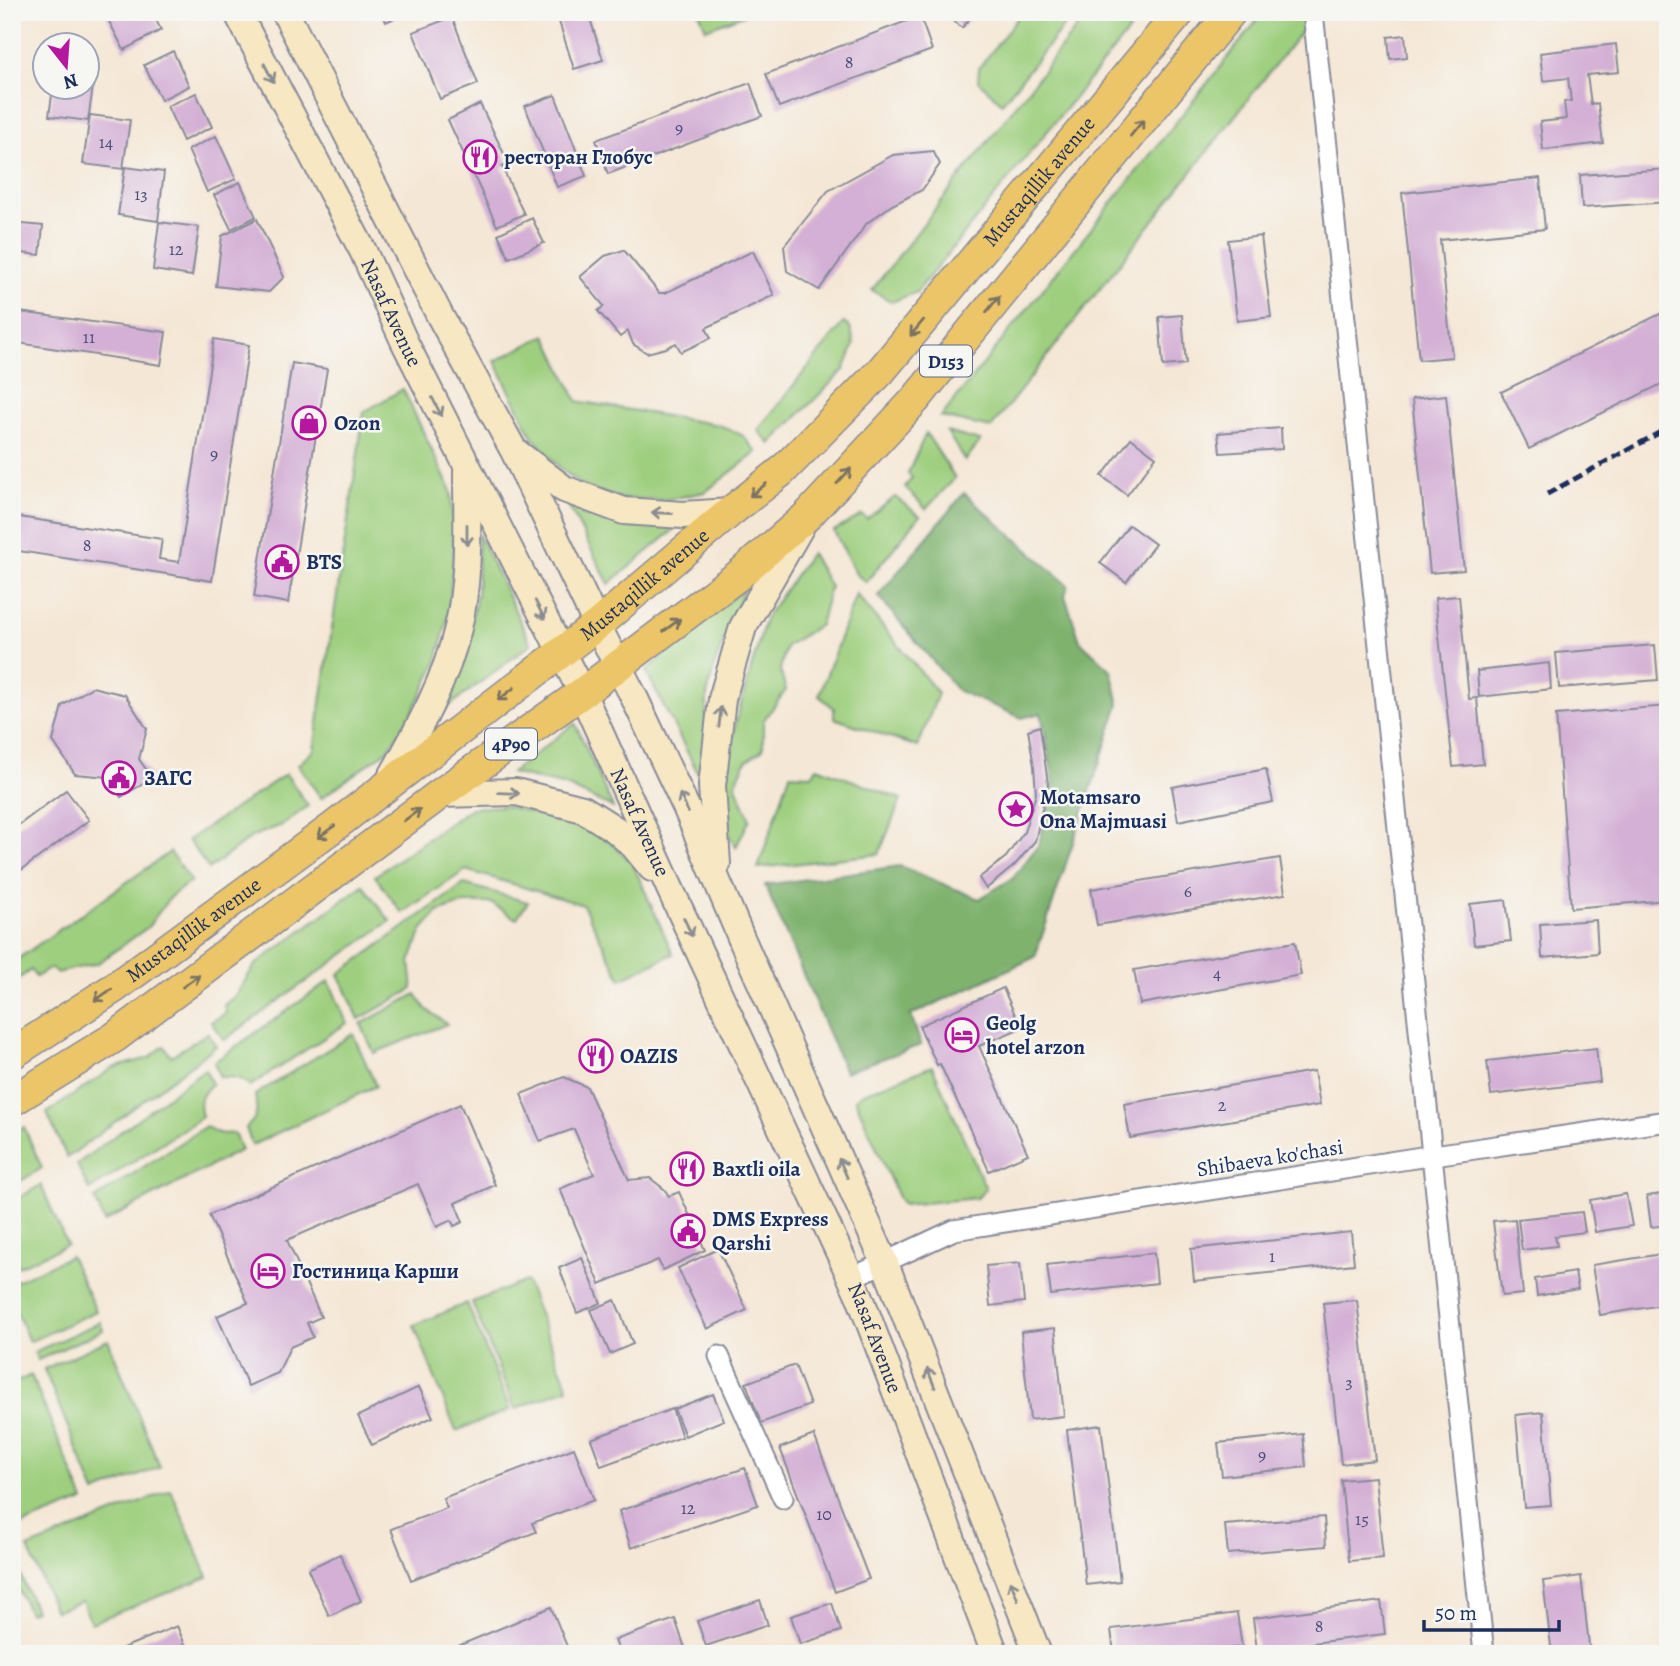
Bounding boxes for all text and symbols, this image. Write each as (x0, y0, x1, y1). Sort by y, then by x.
north arrow (32, 32, 102, 102)
house number: 8 (845, 50, 853, 74)
one-way arrow (263, 62, 276, 83)
text: N (60, 67, 81, 96)
street label: Mustaqillik avenue (976, 110, 1101, 252)
house number: 9 (675, 116, 683, 140)
one-way arrow (1129, 120, 1144, 138)
house number: 14 (99, 130, 113, 154)
restaurant icon: ресторан Глобус (461, 138, 499, 176)
place label: ресторан Глобус (504, 143, 653, 171)
house number: 13 (134, 182, 148, 206)
house number: 12 (169, 237, 184, 261)
street label: Nasaf Avenue (354, 254, 429, 372)
one-way arrow (985, 296, 1000, 314)
one-way arrow (909, 319, 925, 337)
house number: 11 (83, 325, 95, 349)
road number: D153 (920, 346, 972, 376)
one-way arrow (431, 396, 445, 417)
shop icon: Ozon (290, 404, 328, 442)
place label: Ozon (334, 409, 381, 437)
house number: 9 (210, 442, 218, 466)
one-way arrow (835, 468, 852, 485)
one-way arrow (749, 483, 768, 498)
one-way arrow (651, 507, 674, 520)
street label: Mustaqillik avenue (574, 522, 715, 647)
one-way arrow (460, 523, 473, 546)
house number: 8 (83, 533, 91, 557)
public building icon: BTS (263, 543, 301, 581)
place label: BTS (306, 548, 342, 576)
one-way arrow (534, 599, 548, 620)
one-way arrow (662, 617, 681, 632)
one-way arrow (498, 686, 516, 701)
one-way arrow (713, 707, 726, 729)
road number: 4P90 (485, 729, 537, 760)
public building icon: ЗАГС (100, 759, 138, 797)
street label: Nasaf Avenue (603, 763, 677, 881)
place label: ЗАГС (144, 764, 192, 792)
place label: Motamsaro Ona Majmuasi (1040, 783, 1167, 835)
one-way arrow (497, 786, 520, 799)
place icon: Motamsaro Ona Majmuasi (997, 790, 1035, 828)
one-way arrow (677, 793, 690, 814)
one-way arrow (402, 808, 421, 822)
one-way arrow (317, 825, 336, 840)
street label: Mustaqillik avenue (120, 871, 267, 989)
house number: 6 (1184, 879, 1192, 903)
one-way arrow (682, 916, 695, 937)
house number: 4 (1213, 961, 1221, 985)
one-way arrow (181, 974, 200, 989)
one-way arrow (94, 988, 113, 1003)
place label: Geolg hotel arzon (986, 1009, 1085, 1061)
hotel icon: Geolg hotel arzon (943, 1016, 981, 1054)
restaurant icon: OAZIS (577, 1037, 615, 1075)
place label: OAZIS (620, 1042, 678, 1070)
house number: 2 (1218, 1093, 1227, 1117)
street label: Shibaeva ko'chasi (1195, 1133, 1345, 1183)
restaurant icon: Baxtli oila (668, 1150, 706, 1188)
place label: Baxtli oila (712, 1155, 801, 1183)
one-way arrow (836, 1158, 849, 1180)
place label: DMS Express Qarshi (712, 1205, 829, 1257)
public building icon: DMS Express Qarshi (669, 1212, 707, 1250)
house number: 1 (1269, 1244, 1275, 1268)
hotel icon: Гостиница Карши (249, 1252, 287, 1290)
place label: Гостиница Карши (292, 1257, 459, 1285)
street label: Nasaf Avenue (841, 1278, 909, 1397)
one-way arrow (923, 1368, 936, 1390)
house number: 3 (1345, 1370, 1353, 1394)
house number: 9 (1258, 1443, 1266, 1467)
house number: 12 (681, 1496, 696, 1520)
house number: 10 (816, 1502, 832, 1526)
house number: 15 (1355, 1507, 1369, 1531)
one-way arrow (1007, 1579, 1020, 1601)
scale bar (1424, 1589, 1559, 1633)
text: 50 m (1435, 1599, 1477, 1627)
house number: 8 (1315, 1614, 1323, 1638)

